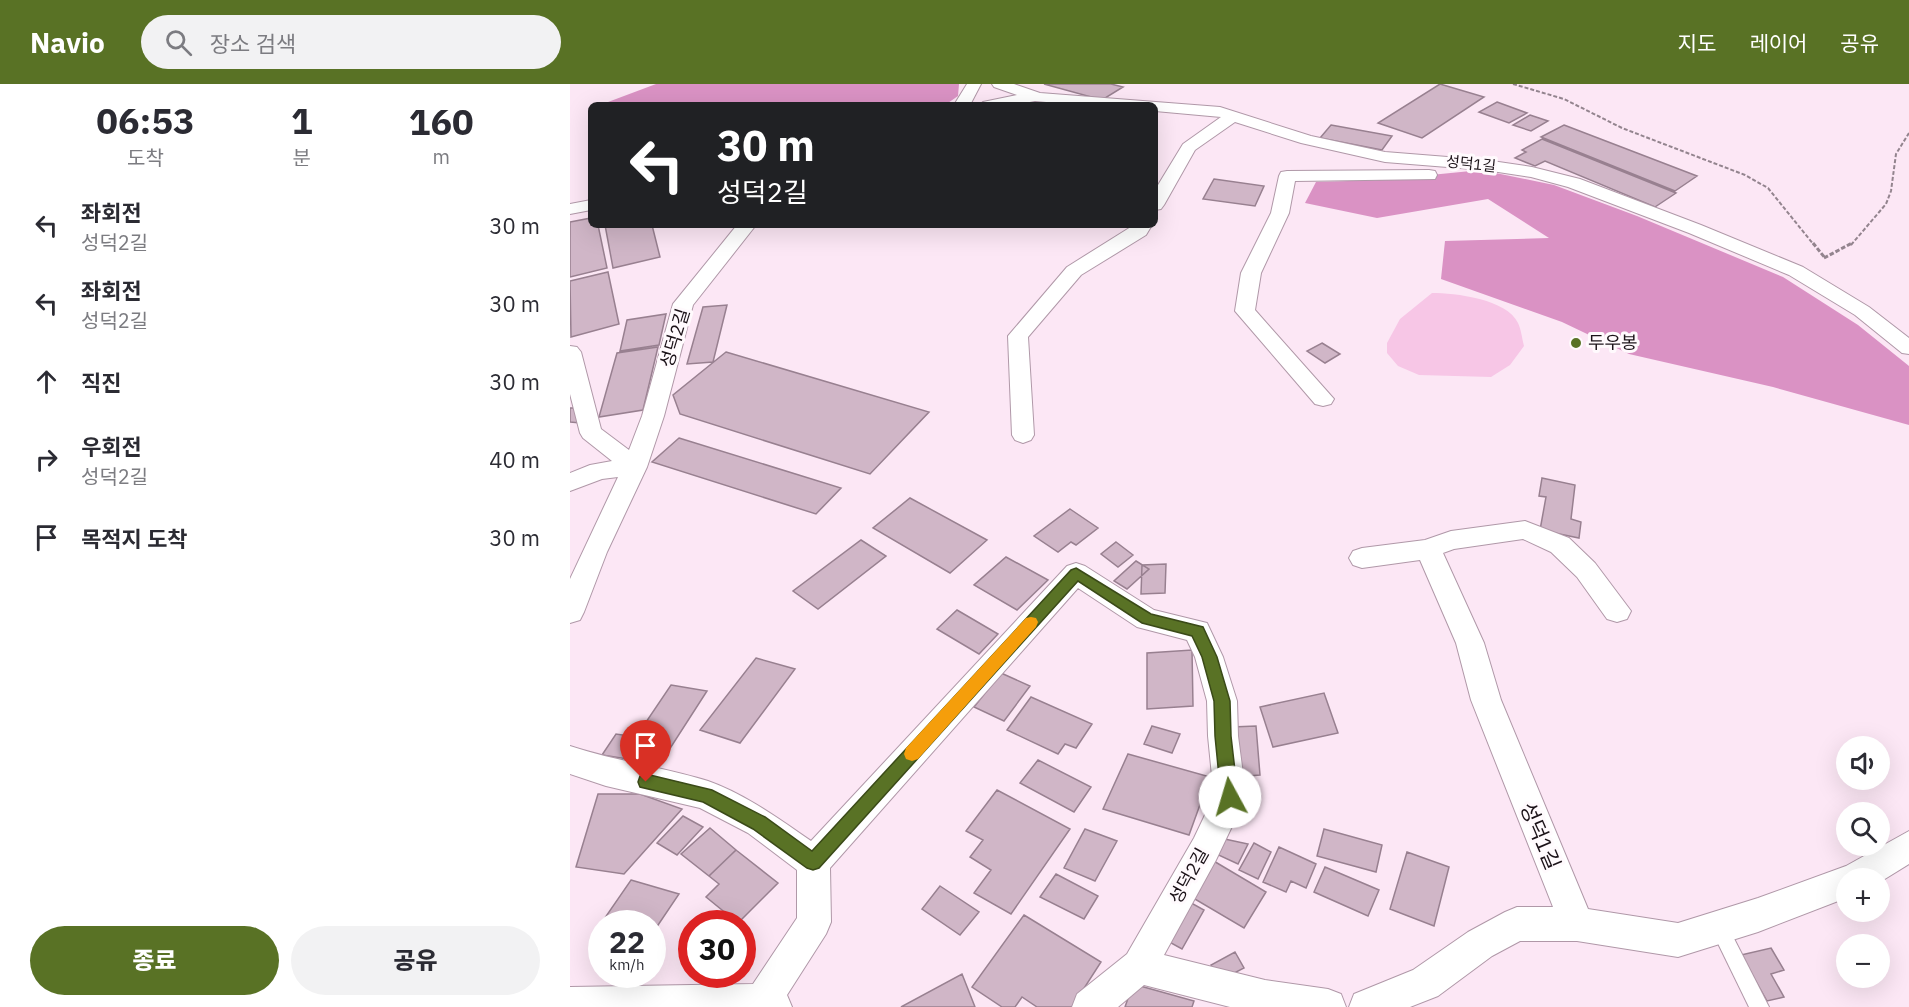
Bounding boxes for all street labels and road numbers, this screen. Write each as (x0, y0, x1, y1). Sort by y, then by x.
street label: 성덕1길 (1445, 151, 1497, 176)
street label: 성덕2길 (655, 306, 694, 370)
street label: 성덕1길 (1514, 798, 1568, 874)
street label: 성덕2길 (1164, 844, 1213, 908)

